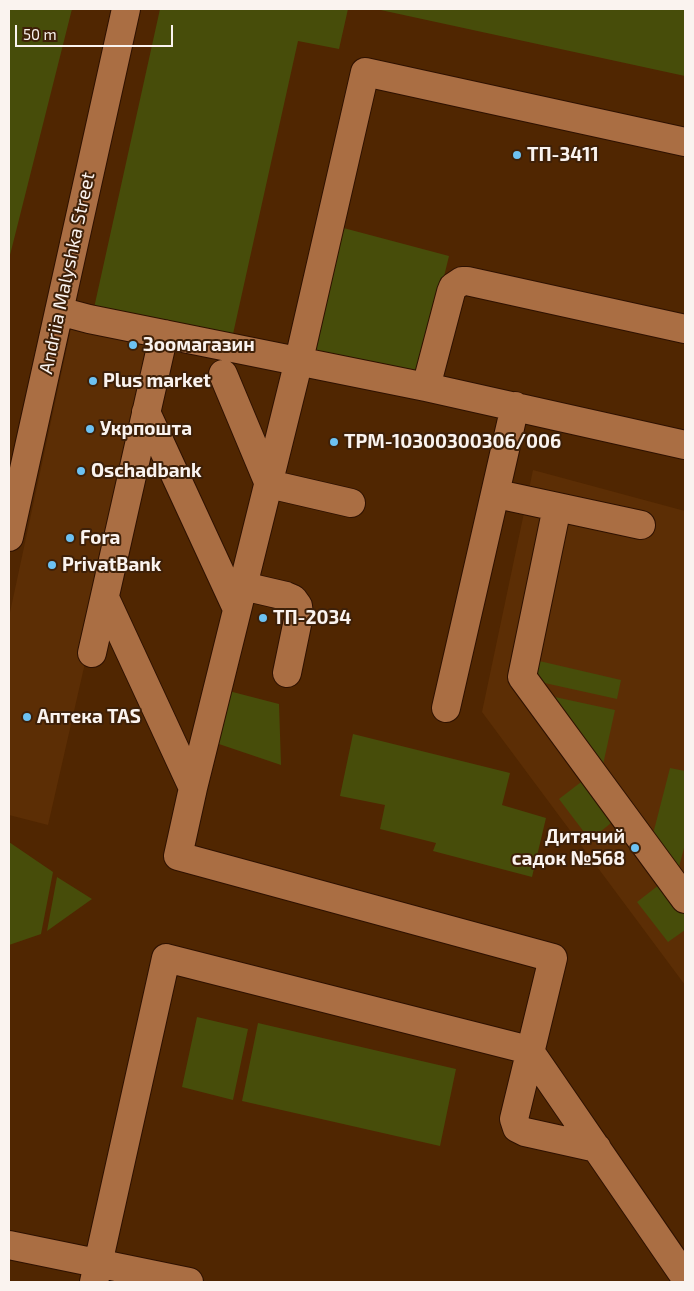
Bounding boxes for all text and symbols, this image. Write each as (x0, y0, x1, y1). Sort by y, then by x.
scale bar (18, 15, 175, 47)
text: 50 m (23, 25, 57, 43)
place label: ТП-3411 (527, 144, 599, 166)
marker: ТП-3411 (511, 149, 523, 161)
street label: Andriia Malyshka Street (34, 170, 100, 376)
place label: Зоомагазин (143, 334, 255, 356)
marker: Зоомагазин (127, 339, 139, 351)
place label: Plus market (103, 370, 211, 392)
marker: Plus market (87, 375, 99, 387)
place label: Укрпошта (100, 418, 192, 440)
marker: Укрпошта (84, 423, 96, 435)
place label: ТРМ-10300300306/006 (344, 431, 561, 453)
marker: ТРМ-10300300306/006 (328, 436, 340, 448)
place label: Oschadbank (91, 460, 202, 482)
marker: Oschadbank (75, 465, 87, 477)
place label: Fora (80, 527, 120, 549)
marker: Fora (64, 532, 76, 544)
place label: PrivatBank (62, 554, 161, 576)
marker: PrivatBank (46, 559, 58, 571)
place label: ТП-2034 (273, 607, 351, 629)
marker: ТП-2034 (257, 612, 269, 624)
place label: Аптека TAS (37, 706, 141, 728)
marker: Аптека TAS (21, 711, 33, 723)
place label: Дитячий садок №568 (512, 826, 625, 870)
marker: Дитячий садок №568 (629, 842, 641, 854)

